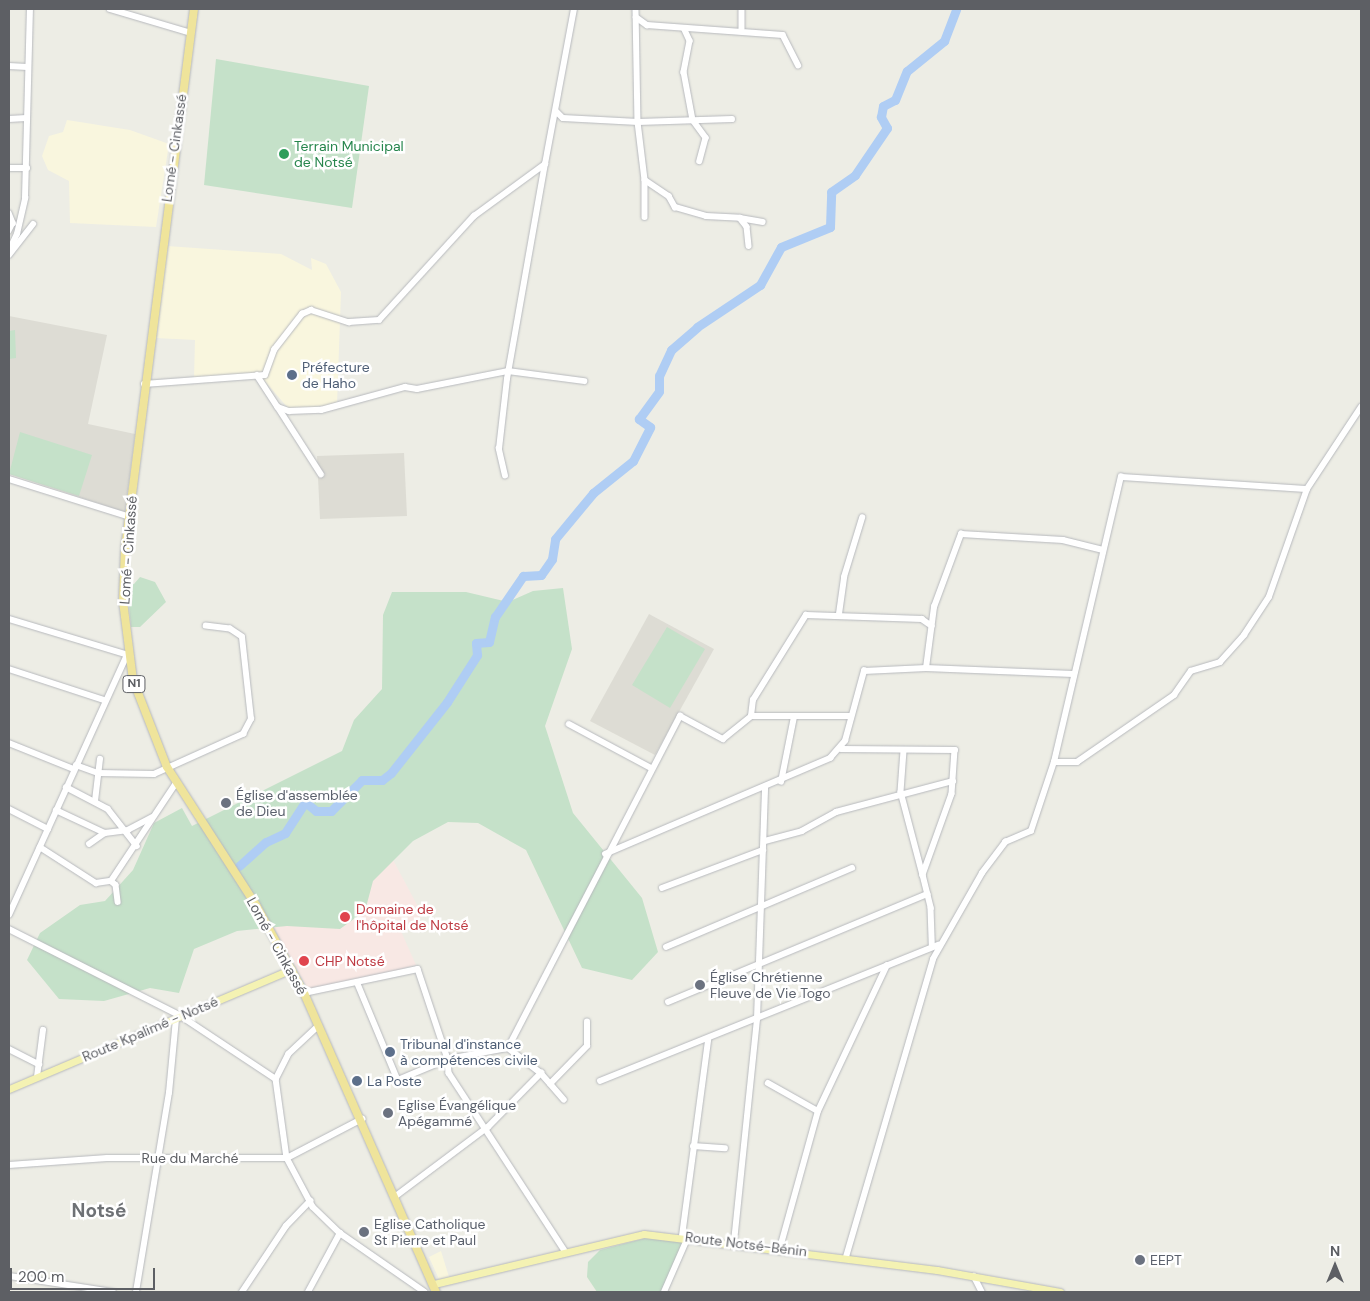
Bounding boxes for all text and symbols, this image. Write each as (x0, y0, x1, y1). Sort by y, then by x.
street label: Lomé - Cinkassé (158, 93, 190, 203)
place label: Terrain Municipal de Notsé (294, 138, 404, 170)
marker: Terrain Municipal de Notsé (278, 148, 290, 160)
place label: Préfecture de Haho (302, 359, 370, 392)
marker: Préfecture de Haho (286, 369, 298, 381)
street label: Lomé - Cinkassé (116, 495, 140, 605)
road number: N1 (122, 674, 146, 694)
place label: Église d'assemblée de Dieu (236, 787, 358, 820)
marker: Église d'assemblée de Dieu (220, 797, 232, 809)
street label: Lomé - Cinkassé (243, 894, 311, 998)
place label: Domaine de l'hôpital de Notsé (356, 901, 468, 934)
marker: Domaine de l'hôpital de Notsé (338, 910, 352, 924)
place label: CHP Notsé (315, 953, 385, 969)
marker: CHP Notsé (297, 954, 311, 968)
place label: Église Chrétienne Fleuve de Vie Togo (710, 969, 831, 1002)
marker: Église Chrétienne Fleuve de Vie Togo (694, 979, 706, 991)
street label: Route Kpalimé - Notsé (80, 993, 220, 1065)
place label: Tribunal d'instance à compétences civile (400, 1036, 538, 1068)
marker: Tribunal d'instance à compétences civile (384, 1046, 396, 1058)
place label: La Poste (367, 1073, 422, 1089)
marker: La Poste (351, 1075, 363, 1087)
place label: Eglise Évangélique Apégammé (398, 1097, 516, 1130)
marker: Eglise Évangélique Apégammé (382, 1107, 394, 1119)
street label: Rue du Marché (142, 1150, 238, 1166)
district label: Notsé (72, 1200, 126, 1222)
place label: Eglise Catholique St Pierre et Paul (374, 1216, 485, 1248)
marker: Eglise Catholique St Pierre et Paul (358, 1226, 370, 1238)
street label: Route Notsé-Bénin (684, 1228, 808, 1260)
north arrow (1310, 1241, 1360, 1291)
text: N (1330, 1242, 1340, 1260)
place label: EEPT (1150, 1252, 1182, 1268)
marker: EEPT (1134, 1254, 1146, 1266)
scale bar (12, 1258, 158, 1290)
text: 200 m (18, 1267, 64, 1287)

